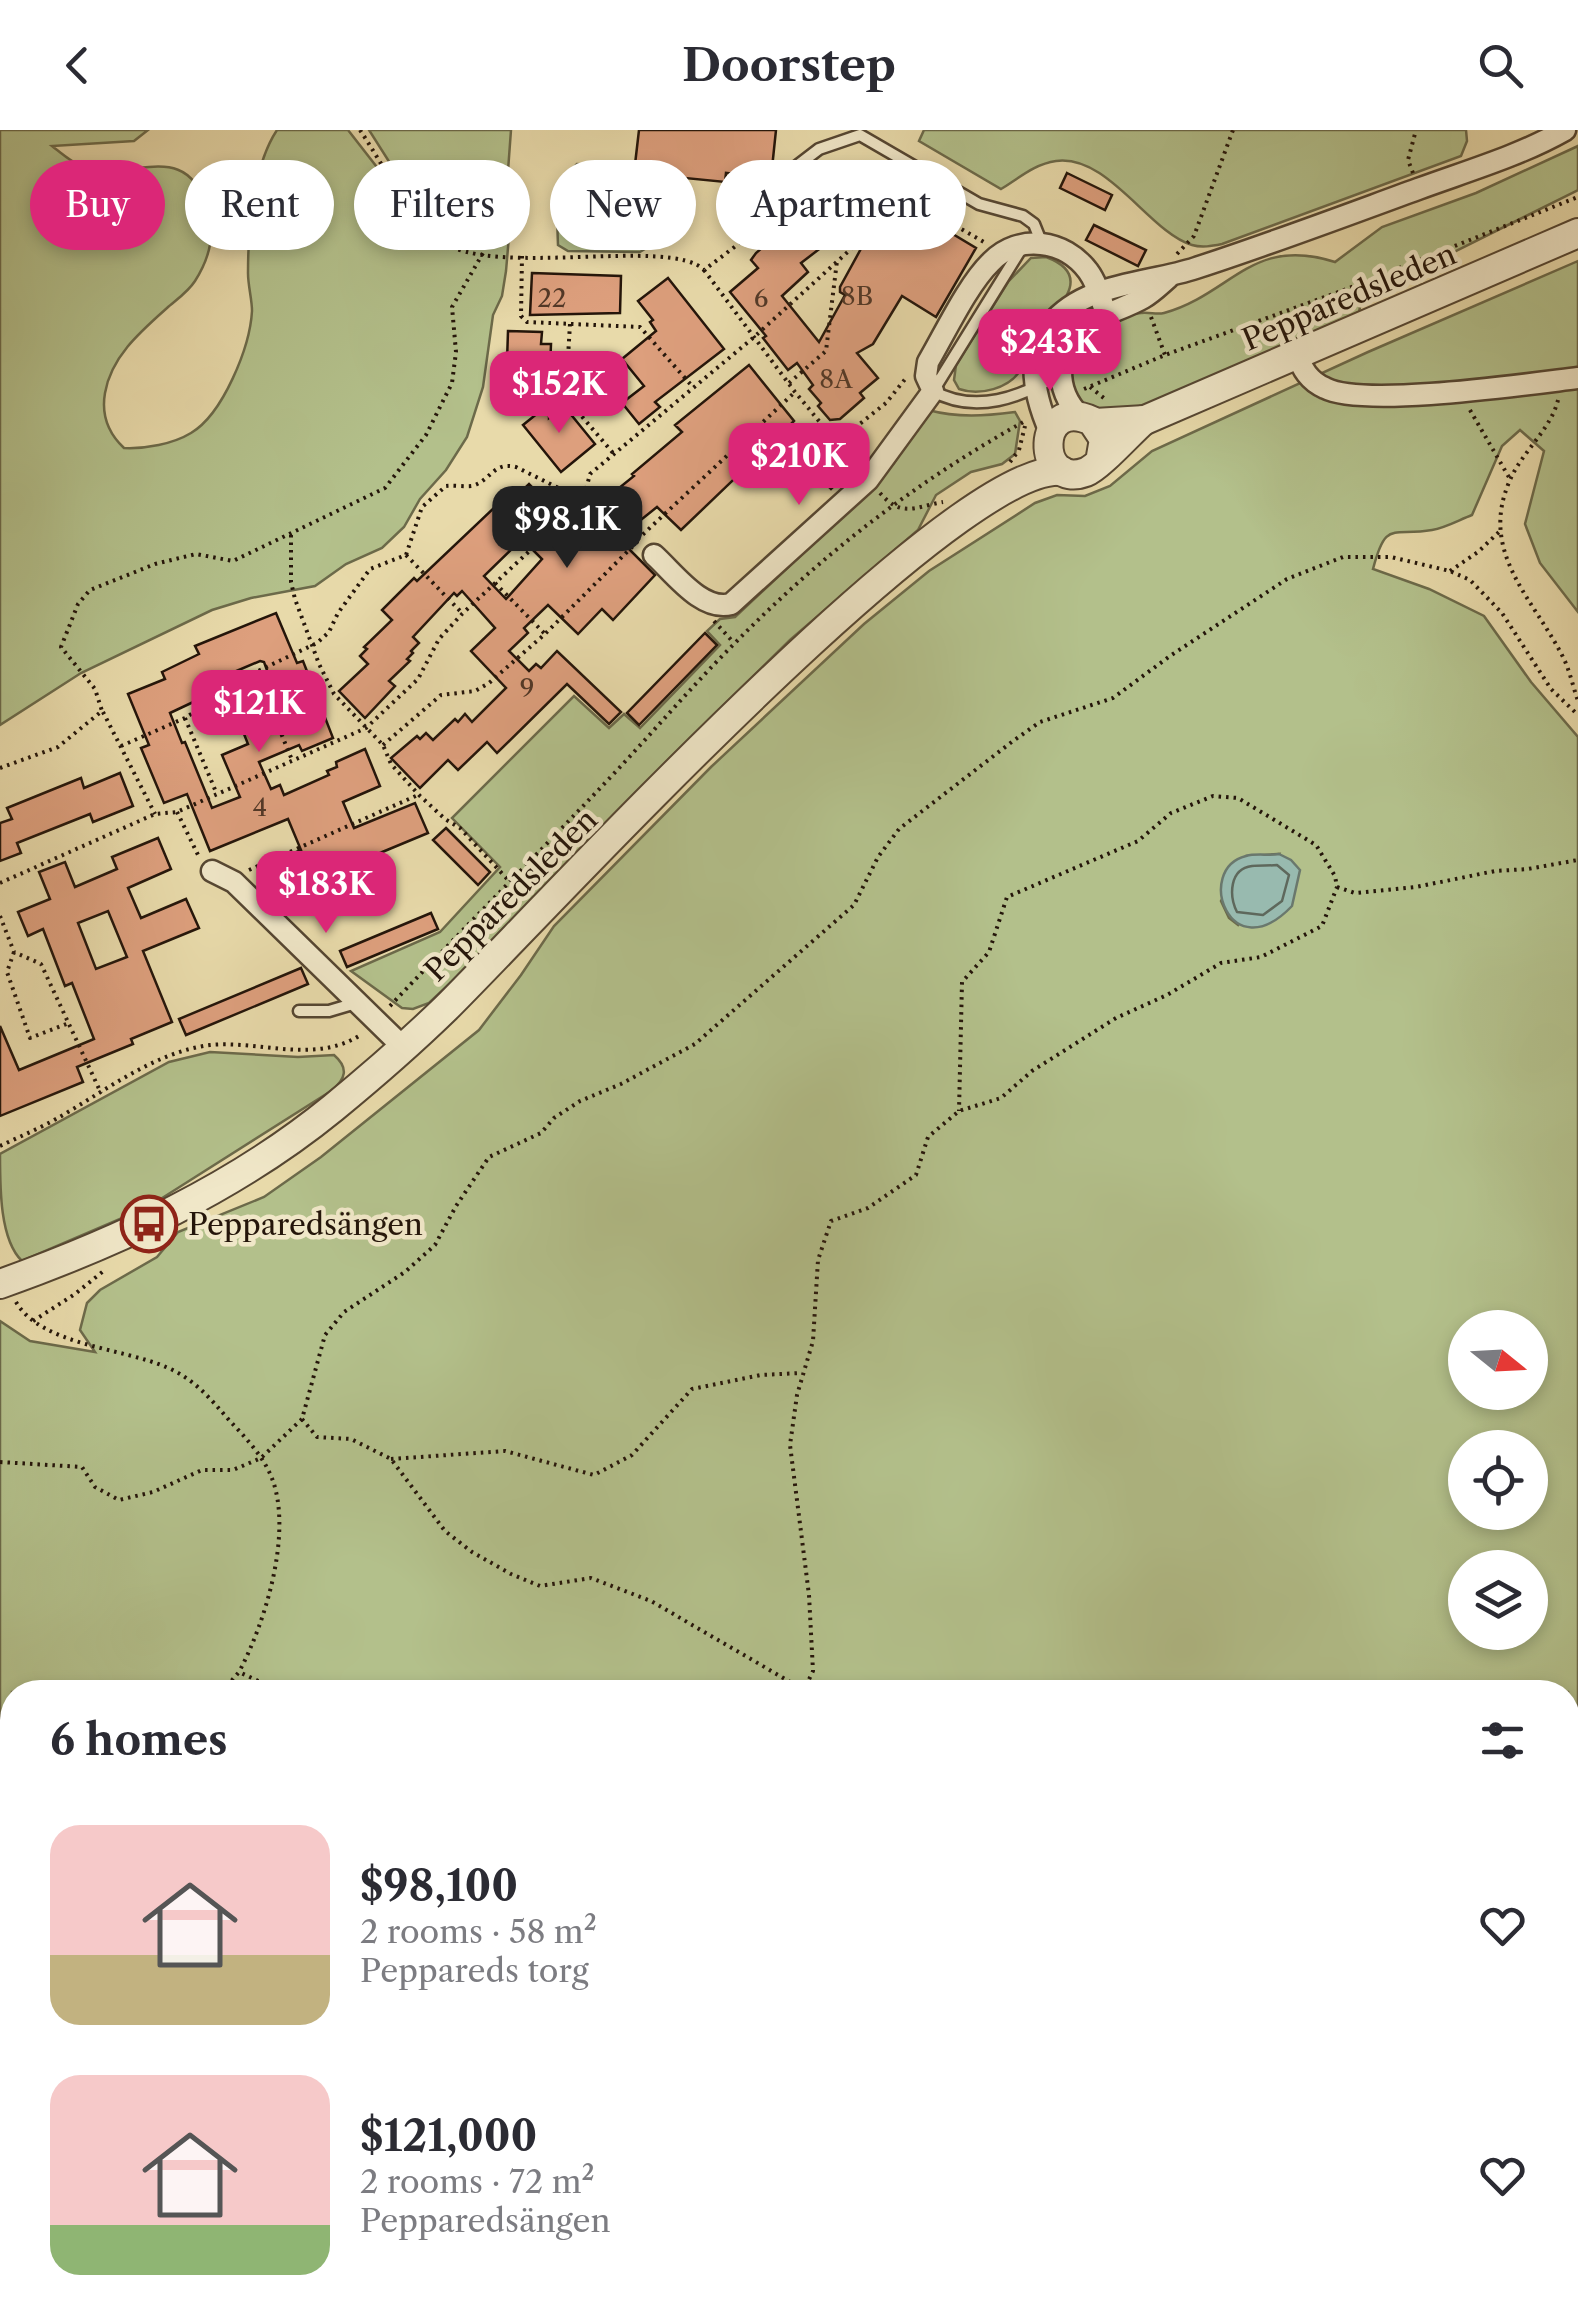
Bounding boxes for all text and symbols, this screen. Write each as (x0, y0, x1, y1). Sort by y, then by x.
text: Doorstep (682, 37, 896, 93)
icon: back (50, 38, 105, 93)
icon: search (1473, 38, 1528, 93)
chip: Buy (30, 160, 165, 250)
chip: Rent (185, 160, 334, 250)
chip: Filters (354, 160, 530, 250)
chip: New (550, 160, 696, 250)
chip: Apartment (716, 160, 966, 250)
street label: Pepparedsleden (1237, 235, 1462, 359)
house number: 8B (841, 281, 873, 312)
house number: 22 (538, 283, 566, 314)
house number: 6 (754, 283, 768, 314)
pin: $243K (980, 309, 1120, 394)
text: $243K (1000, 322, 1100, 361)
pin: $152K (489, 351, 629, 436)
text: $152K (512, 364, 606, 403)
house number: 8A (819, 364, 853, 395)
pin: $210K (729, 423, 869, 508)
text: $210K (751, 436, 847, 475)
pin: $98.1K (486, 486, 648, 571)
text: $98.1K (514, 499, 620, 538)
pin: $121K (189, 670, 329, 755)
house number: 9 (520, 673, 534, 704)
text: $121K (213, 683, 305, 722)
house number: 4 (253, 792, 267, 823)
street label: Pepparedsleden (417, 801, 605, 989)
pin: $183K (256, 851, 396, 936)
text: $183K (278, 864, 374, 903)
bus stop icon: Pepparedsängen (119, 1194, 179, 1254)
place label: Pepparedsängen (188, 1206, 423, 1243)
north arrow (1448, 1310, 1548, 1410)
map controls (1448, 1310, 1548, 1650)
button: locate (1448, 1430, 1548, 1530)
button: layers (1448, 1550, 1548, 1650)
icon: filters (1475, 1713, 1530, 1768)
text: 6 homes (50, 1714, 228, 1766)
text: $98,100 (360, 1860, 518, 1912)
icon: home (130, 1865, 250, 1985)
icon: heart (1475, 1898, 1530, 1953)
text: 2 rooms · 58 m² (360, 1912, 597, 1951)
text: Peppareds torg (360, 1951, 589, 1990)
text: $121,000 (360, 2110, 537, 2162)
icon: home (130, 2115, 250, 2235)
icon: heart (1475, 2148, 1530, 2203)
text: 2 rooms · 72 m² (360, 2162, 595, 2201)
text: Pepparedsängen (360, 2201, 611, 2240)

